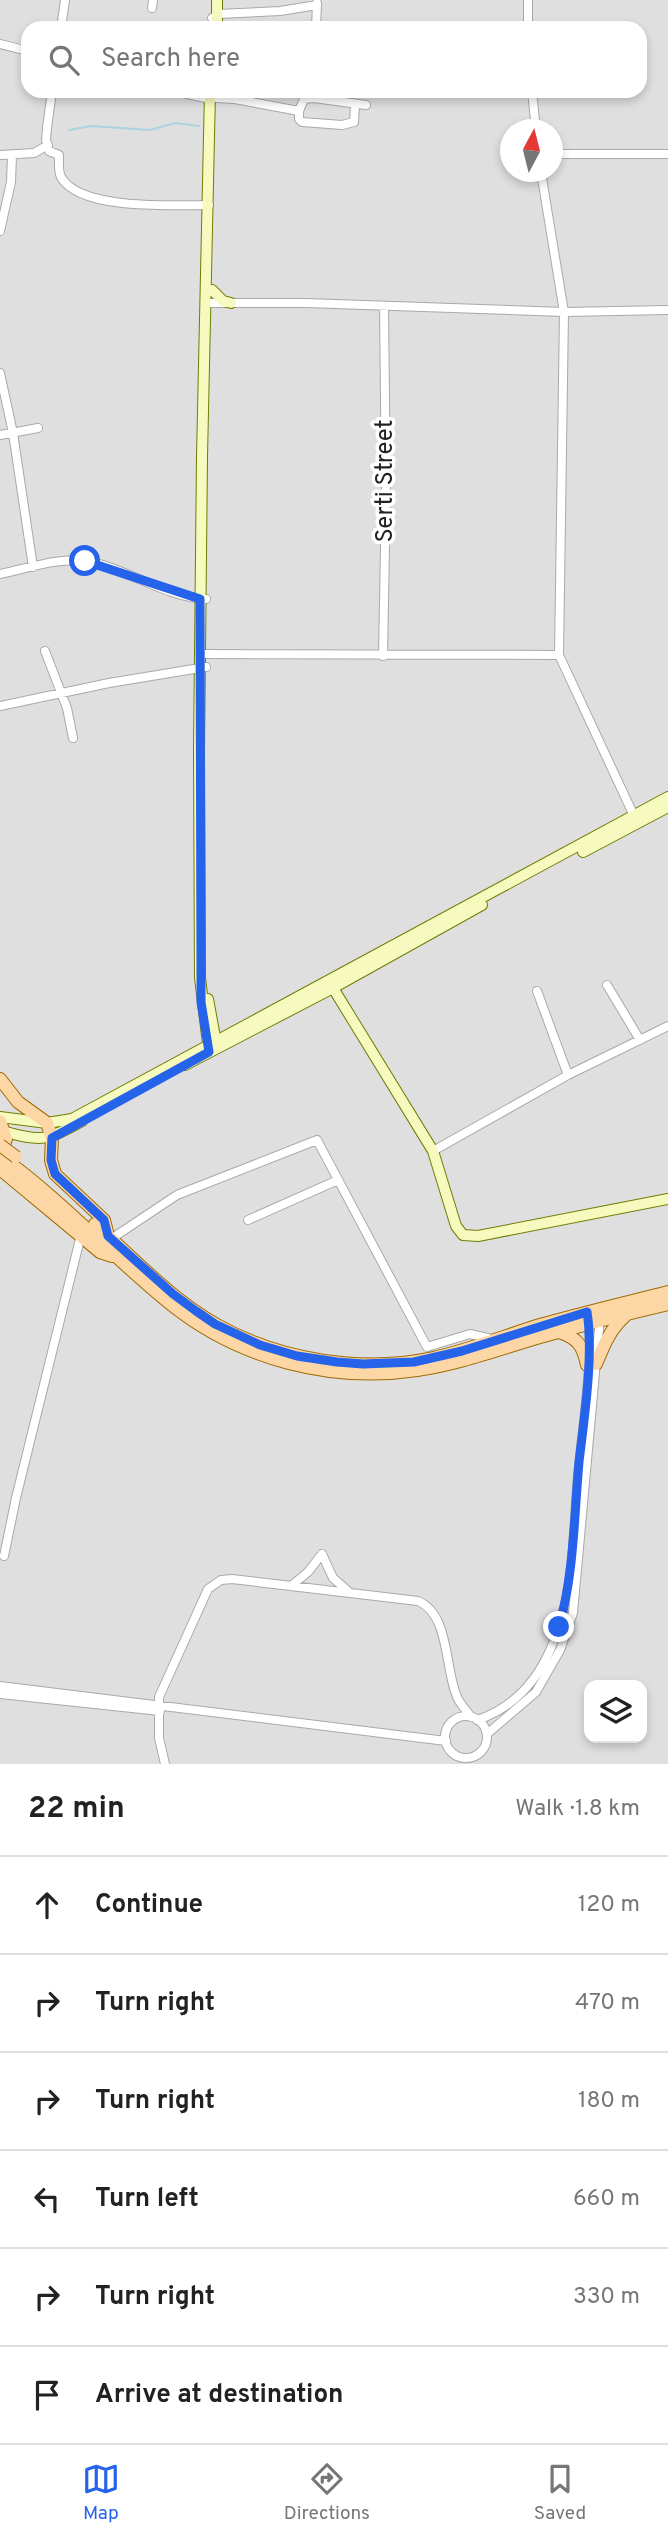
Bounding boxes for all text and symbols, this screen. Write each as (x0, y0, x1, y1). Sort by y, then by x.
search box (21, 21, 647, 98)
icon: search (45, 41, 83, 79)
text: Search here (101, 43, 240, 76)
north arrow (500, 119, 563, 182)
street label: Serti Street (371, 419, 401, 543)
route start (69, 545, 100, 576)
route end (543, 1611, 574, 1642)
map controls (584, 1680, 647, 1743)
button: layers (584, 1680, 647, 1743)
text: 22 min (28, 1791, 125, 1828)
text: Walk · 1.8 km (515, 1795, 640, 1824)
icon: ahead (28, 1886, 66, 1924)
text: Continue (95, 1889, 203, 1922)
text: 120 m (578, 1891, 640, 1920)
icon: right (28, 1984, 66, 2022)
text: Turn right (95, 1987, 215, 2020)
text: 470 m (575, 1989, 640, 2018)
icon: right (28, 2082, 66, 2120)
text: Turn right (95, 2085, 215, 2118)
text: 180 m (578, 2087, 640, 2116)
icon: left (28, 2180, 66, 2218)
text: Turn left (95, 2183, 199, 2216)
text: 660 m (573, 2185, 640, 2214)
icon: right (28, 2278, 66, 2316)
text: Turn right (95, 2281, 215, 2314)
text: 330 m (573, 2283, 640, 2312)
icon: arrive (28, 2376, 66, 2414)
text: Arrive at destination (95, 2379, 343, 2412)
tab: Map (82, 2460, 120, 2526)
tab: Directions (284, 2460, 370, 2526)
tab: Saved (534, 2460, 586, 2526)

